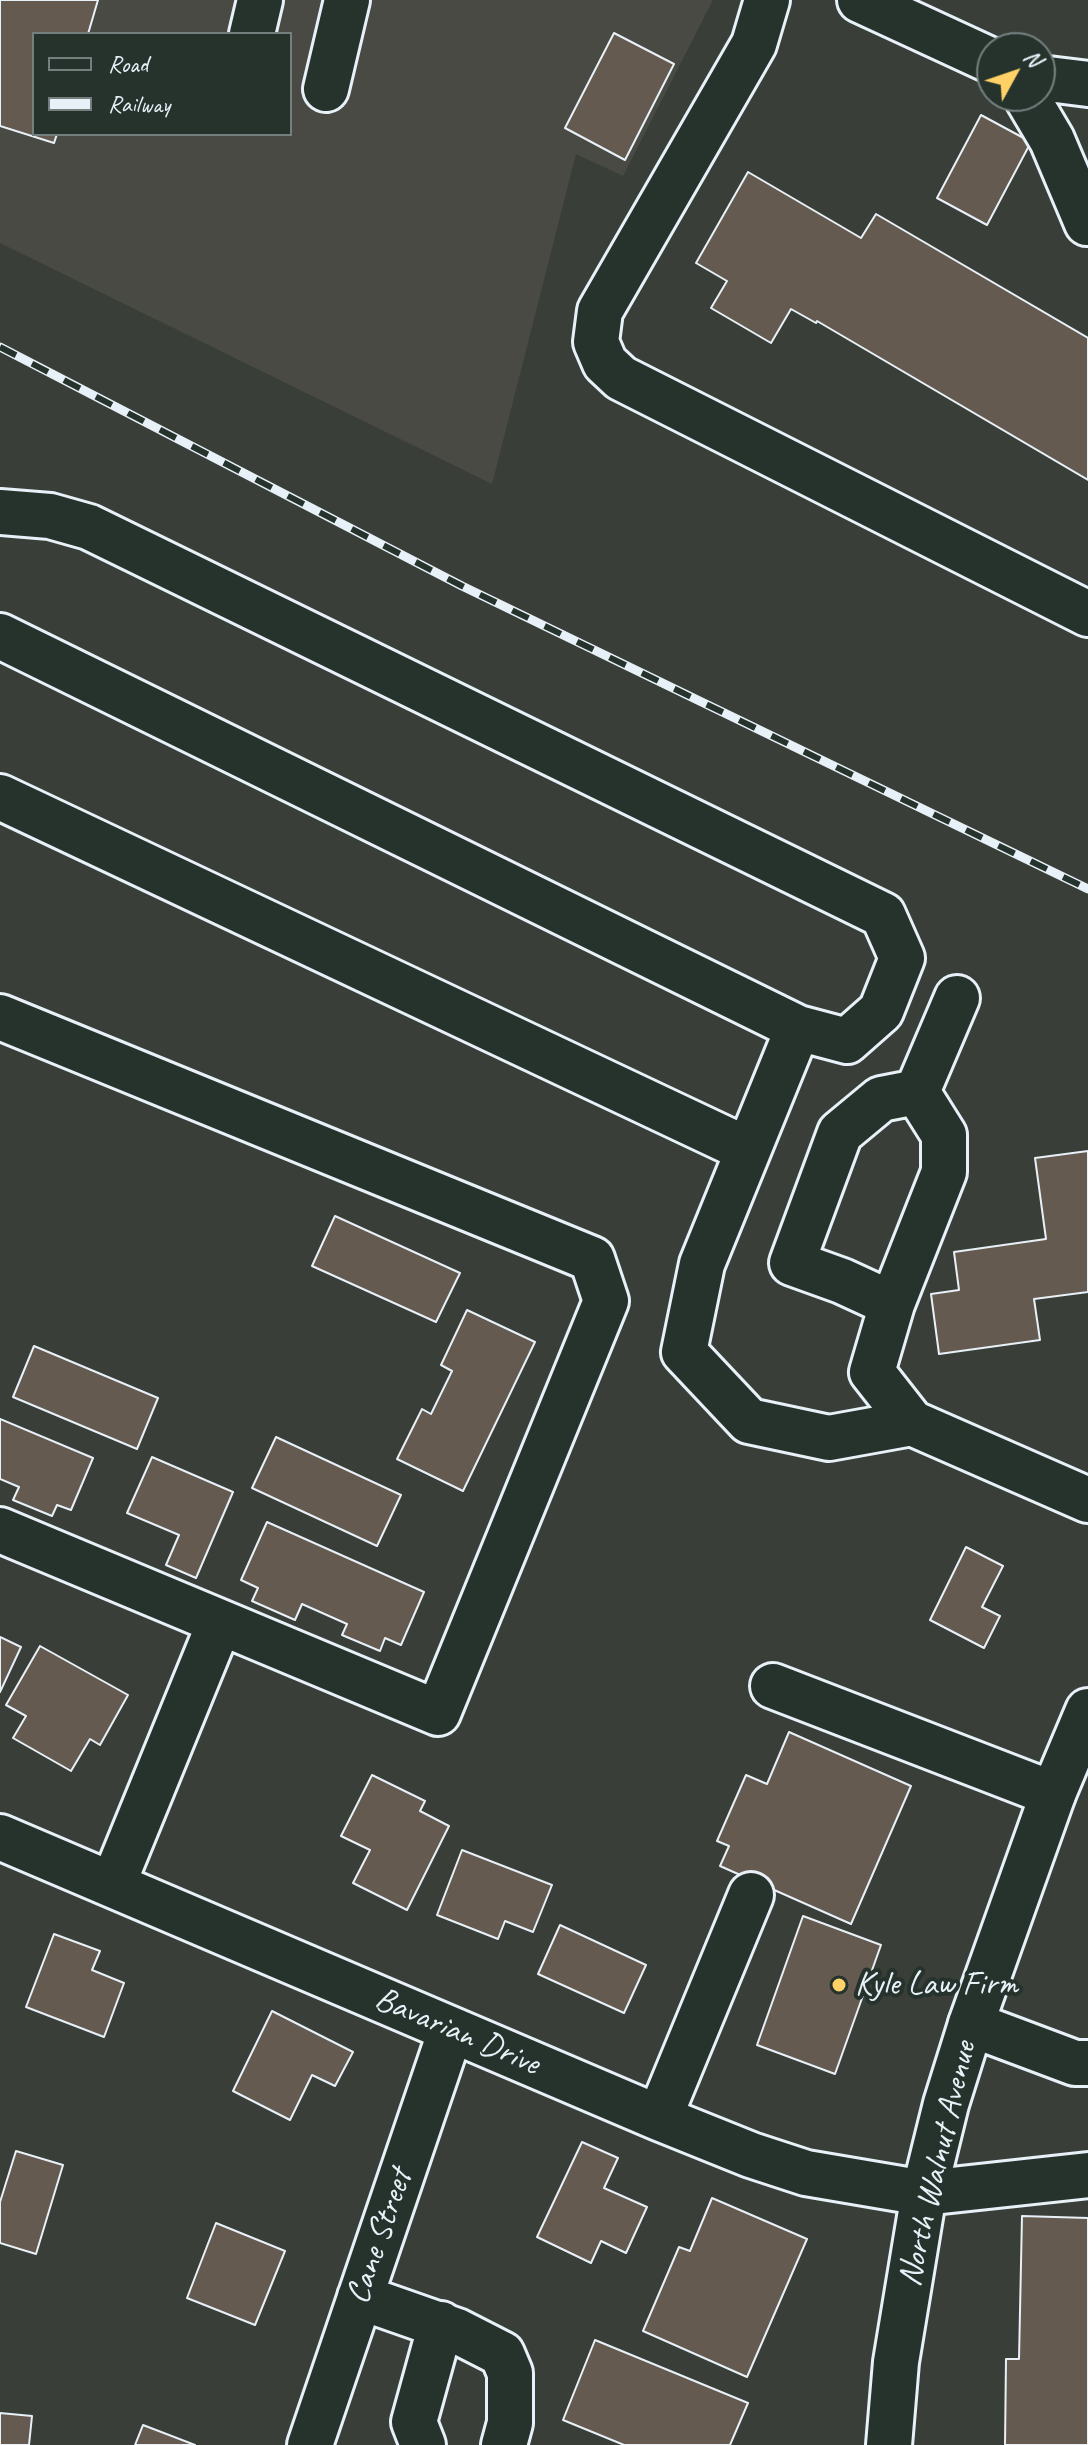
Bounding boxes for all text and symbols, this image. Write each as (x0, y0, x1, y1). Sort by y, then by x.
legend (32, 32, 292, 136)
north arrow (976, 32, 1056, 112)
text: N (1018, 44, 1048, 72)
text: Road (108, 49, 148, 79)
text: Railway (108, 89, 170, 119)
place label: Kyle Law Firm (855, 1965, 1018, 2005)
marker: Kyle Law Firm (830, 1976, 848, 1994)
street label: Bavarian Drive (369, 1979, 545, 2085)
street label: North Walnut Avenue (890, 2038, 986, 2290)
street label: Cane Street (338, 2164, 422, 2310)

